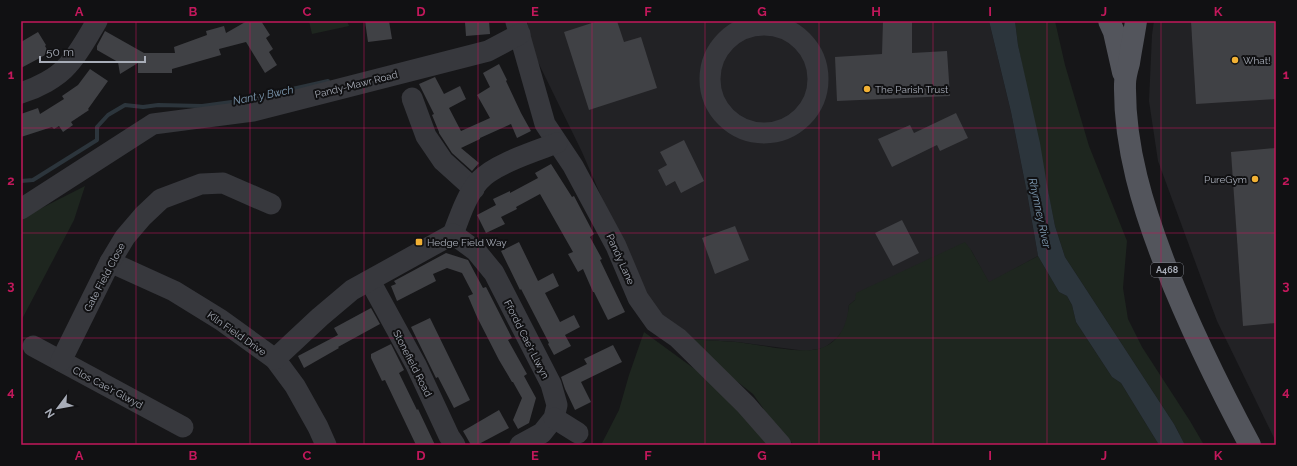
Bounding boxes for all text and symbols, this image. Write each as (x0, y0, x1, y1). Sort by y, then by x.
text: A (75, 4, 84, 19)
text: B (189, 4, 198, 19)
text: C (303, 4, 312, 19)
text: D (416, 4, 426, 19)
text: E (531, 4, 539, 19)
text: F (644, 4, 652, 19)
text: G (757, 4, 767, 19)
text: H (871, 4, 881, 19)
text: I (988, 4, 992, 19)
text: J (1101, 4, 1107, 19)
text: K (1214, 4, 1223, 19)
scale bar (40, 38, 145, 64)
text: 50 m (46, 45, 74, 59)
marker: What! (1230, 55, 1240, 65)
place label: What! (1243, 55, 1271, 66)
text: 1 (8, 67, 15, 82)
text: 1 (1283, 67, 1290, 82)
street label: Pandy-Mawr Road (313, 69, 399, 100)
water label: Nant y Bwch (232, 83, 295, 108)
marker: The Parish Trust (862, 84, 872, 94)
place label: The Parish Trust (875, 84, 949, 95)
text: 2 (7, 173, 15, 188)
text: 2 (1282, 173, 1290, 188)
place label: PureGym (1204, 174, 1247, 185)
marker: PureGym (1250, 174, 1260, 184)
water label: Rhymney River (1026, 177, 1054, 251)
street label: Pandy Lane (604, 232, 637, 286)
marker: Hedge Field Way (414, 237, 424, 247)
place label: Hedge Field Way (427, 237, 507, 248)
street label: Gate Field Close (82, 241, 127, 313)
road number: A468 (1151, 263, 1183, 277)
text: 3 (7, 278, 15, 293)
text: 3 (1282, 278, 1290, 293)
street label: Ffordd Cae'r Llwyn (502, 298, 551, 381)
street label: Kiln Field Drive (205, 309, 268, 358)
street label: Stonefield Road (391, 328, 434, 398)
street label: Clos Cae'r Glwyd (71, 364, 145, 411)
text: 4 (7, 384, 15, 399)
text: 4 (1282, 384, 1290, 399)
north arrow (38, 388, 78, 428)
text: N (42, 406, 58, 420)
text: A (75, 448, 84, 463)
text: B (189, 448, 198, 463)
text: C (303, 448, 312, 463)
text: D (416, 448, 426, 463)
text: E (531, 448, 539, 463)
text: F (644, 448, 652, 463)
text: G (757, 448, 767, 463)
text: H (871, 448, 881, 463)
text: I (988, 448, 992, 463)
text: J (1101, 448, 1107, 463)
text: K (1214, 448, 1223, 463)

